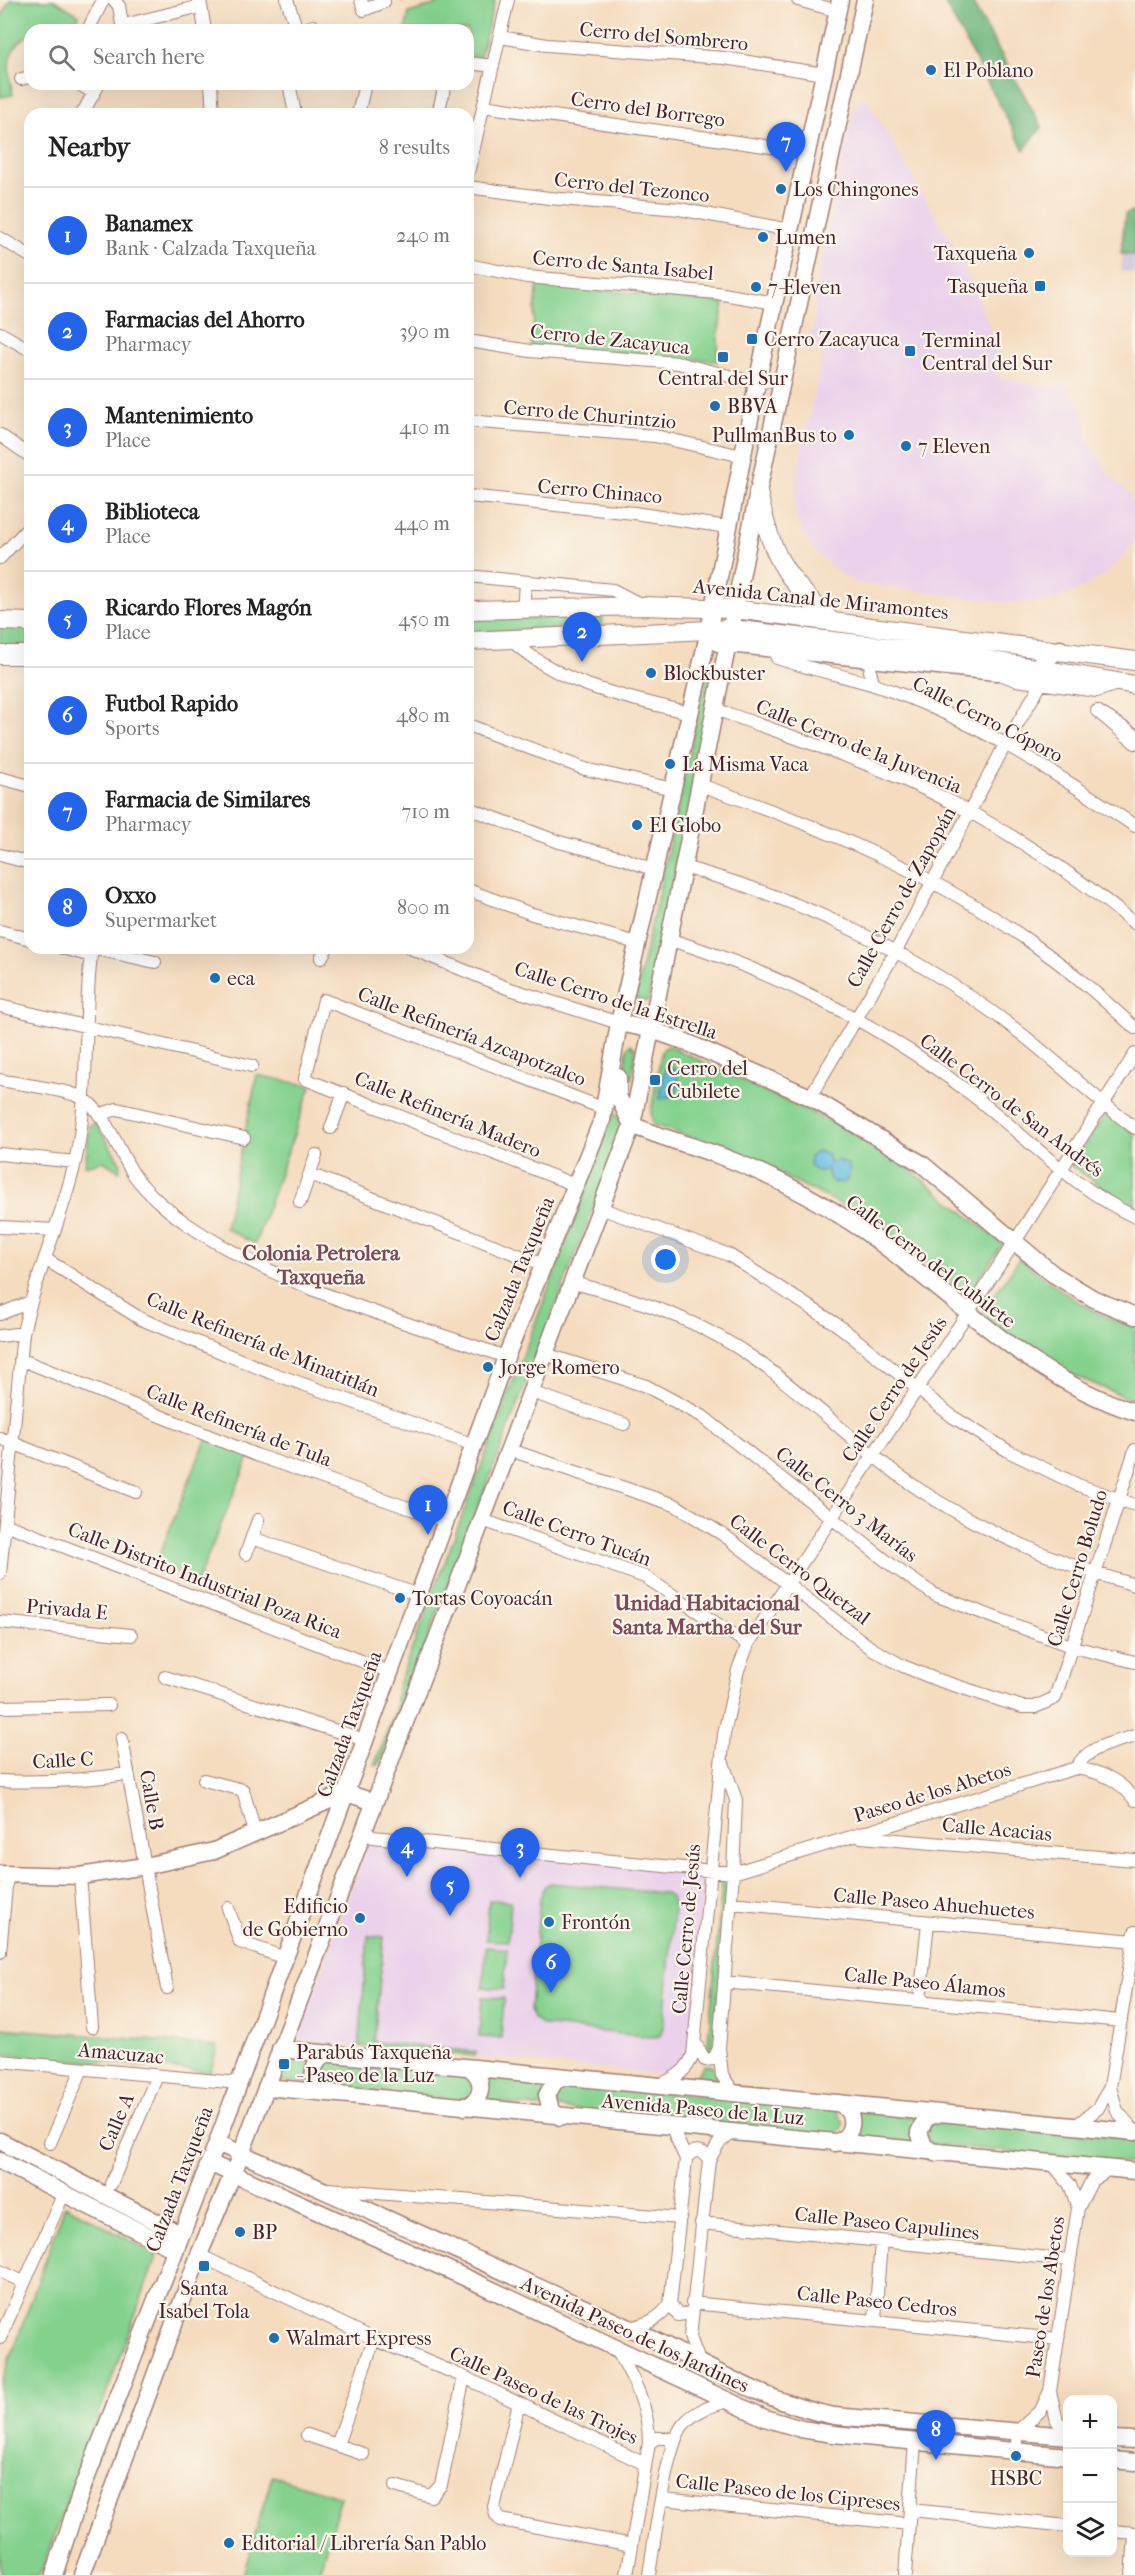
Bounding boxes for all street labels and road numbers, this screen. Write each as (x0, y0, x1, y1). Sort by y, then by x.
street label: Cerro del Sombrero (579, 18, 749, 55)
street label: Cerro del Borrego (569, 87, 727, 132)
street label: Cerro del Tezonco (553, 168, 711, 207)
street label: Cerro de Santa Isabel (531, 246, 715, 285)
street label: Cerro de Zacayuca (529, 320, 692, 359)
street label: Cerro de Churintzio (503, 395, 677, 434)
street label: Cerro Chinaco (537, 475, 663, 508)
street label: Avenida Canal de Miramontes (691, 575, 950, 624)
street label: Calle Cerro Cóporo (909, 672, 1067, 767)
street label: Calle Cerro de la Juvencia (753, 695, 966, 799)
street label: Calle Cerro de Zapopán (842, 803, 961, 992)
street label: Calle Cerro de la Estrella (512, 957, 721, 1044)
street label: Calle Refinería Azcapotzalco (354, 982, 589, 1091)
street label: Calle Cerro de San Andrés (915, 1029, 1108, 1182)
street label: Calle Refinería Madero (351, 1066, 545, 1162)
street label: Calle Cerro del Cubilete (841, 1190, 1020, 1333)
street label: Calzada Taxqueña (480, 1193, 559, 1345)
street label: Calle Refinería de Minatitlán (143, 1287, 383, 1402)
street label: Calle Cerro de Jesús (837, 1312, 952, 1466)
street label: Calle Refinería de Tula (143, 1379, 335, 1472)
street label: Calle Cerro 3 Marías (771, 1442, 922, 1567)
street label: Calle Cerro Boludo (1043, 1487, 1112, 1650)
street label: Calle Cerro Tucán (499, 1496, 655, 1571)
street label: Calle Cerro Quetzal (725, 1509, 875, 1630)
street label: Calle Distrito Industrial Poza Rica (65, 1518, 346, 1644)
street label: Privada E (25, 1594, 109, 1625)
street label: Calzada Taxqueña (312, 1647, 387, 1801)
street label: Calle C (32, 1747, 94, 1774)
street label: Paseo de los Abetos (851, 1758, 1013, 1827)
street label: Calle B (135, 1768, 168, 1832)
street label: Calle Acacias (941, 1813, 1053, 1846)
street label: Calle Cerro de Jesús (668, 1843, 705, 2015)
street label: Calle Paseo Ahuehuetes (832, 1883, 1036, 1924)
street label: Calle Paseo Álamos (843, 1962, 1007, 2002)
street label: Amacuzac (76, 2038, 165, 2069)
street label: Calle A (94, 2089, 139, 2155)
street label: Avenida Paseo de la Luz (600, 2089, 805, 2130)
street label: Calzada Taxqueña (141, 2102, 218, 2255)
street label: Calle Paseo Capulines (793, 2202, 980, 2245)
street label: Paseo de los Abetos (1021, 2215, 1070, 2379)
street label: Avenida Paseo de los Jardines (516, 2271, 753, 2398)
street label: Calle Paseo Cedros (796, 2282, 958, 2321)
street label: Calle Paseo de las Trojes (446, 2342, 642, 2449)
street label: Calle Paseo de los Cipreses (674, 2469, 901, 2516)

